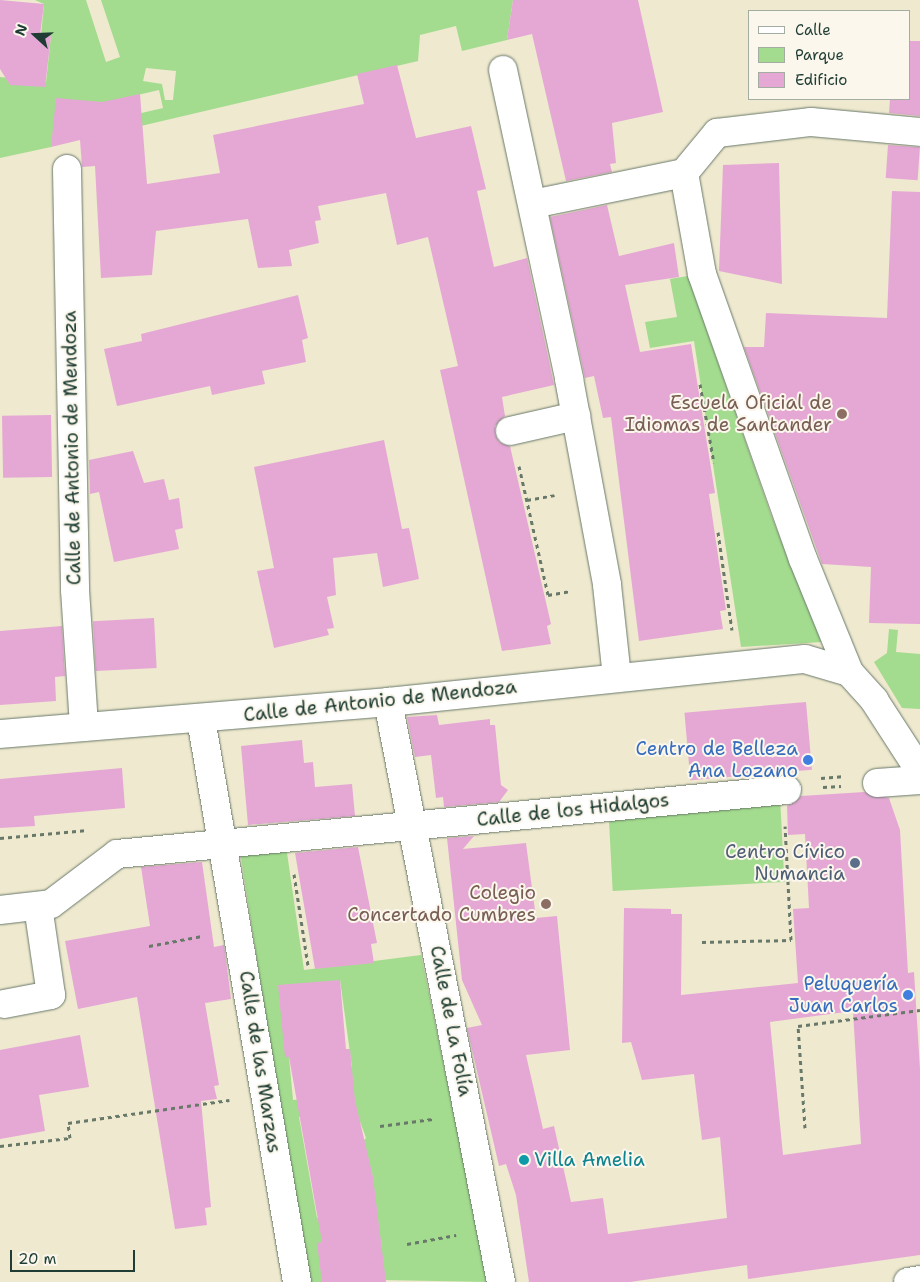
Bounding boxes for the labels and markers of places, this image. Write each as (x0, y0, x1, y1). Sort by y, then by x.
place label: Escuela Oficial de Idiomas de Santander (625, 392, 832, 436)
marker: Escuela Oficial de Idiomas de Santander (836, 408, 848, 420)
place label: Centro de Belleza Ana Lozano (636, 738, 798, 782)
marker: Centro de Belleza Ana Lozano (802, 754, 814, 766)
place label: Centro Cívico Numancia (725, 841, 845, 885)
marker: Centro Cívico Numancia (849, 857, 861, 869)
place label: Colegio Concertado Cumbres (347, 882, 536, 926)
marker: Colegio Concertado Cumbres (540, 898, 552, 910)
place label: Peluquería Juan Carlos (788, 973, 898, 1017)
marker: Peluquería Juan Carlos (902, 989, 914, 1001)
place label: Villa Amelia (534, 1149, 645, 1171)
marker: Villa Amelia (518, 1154, 530, 1166)

